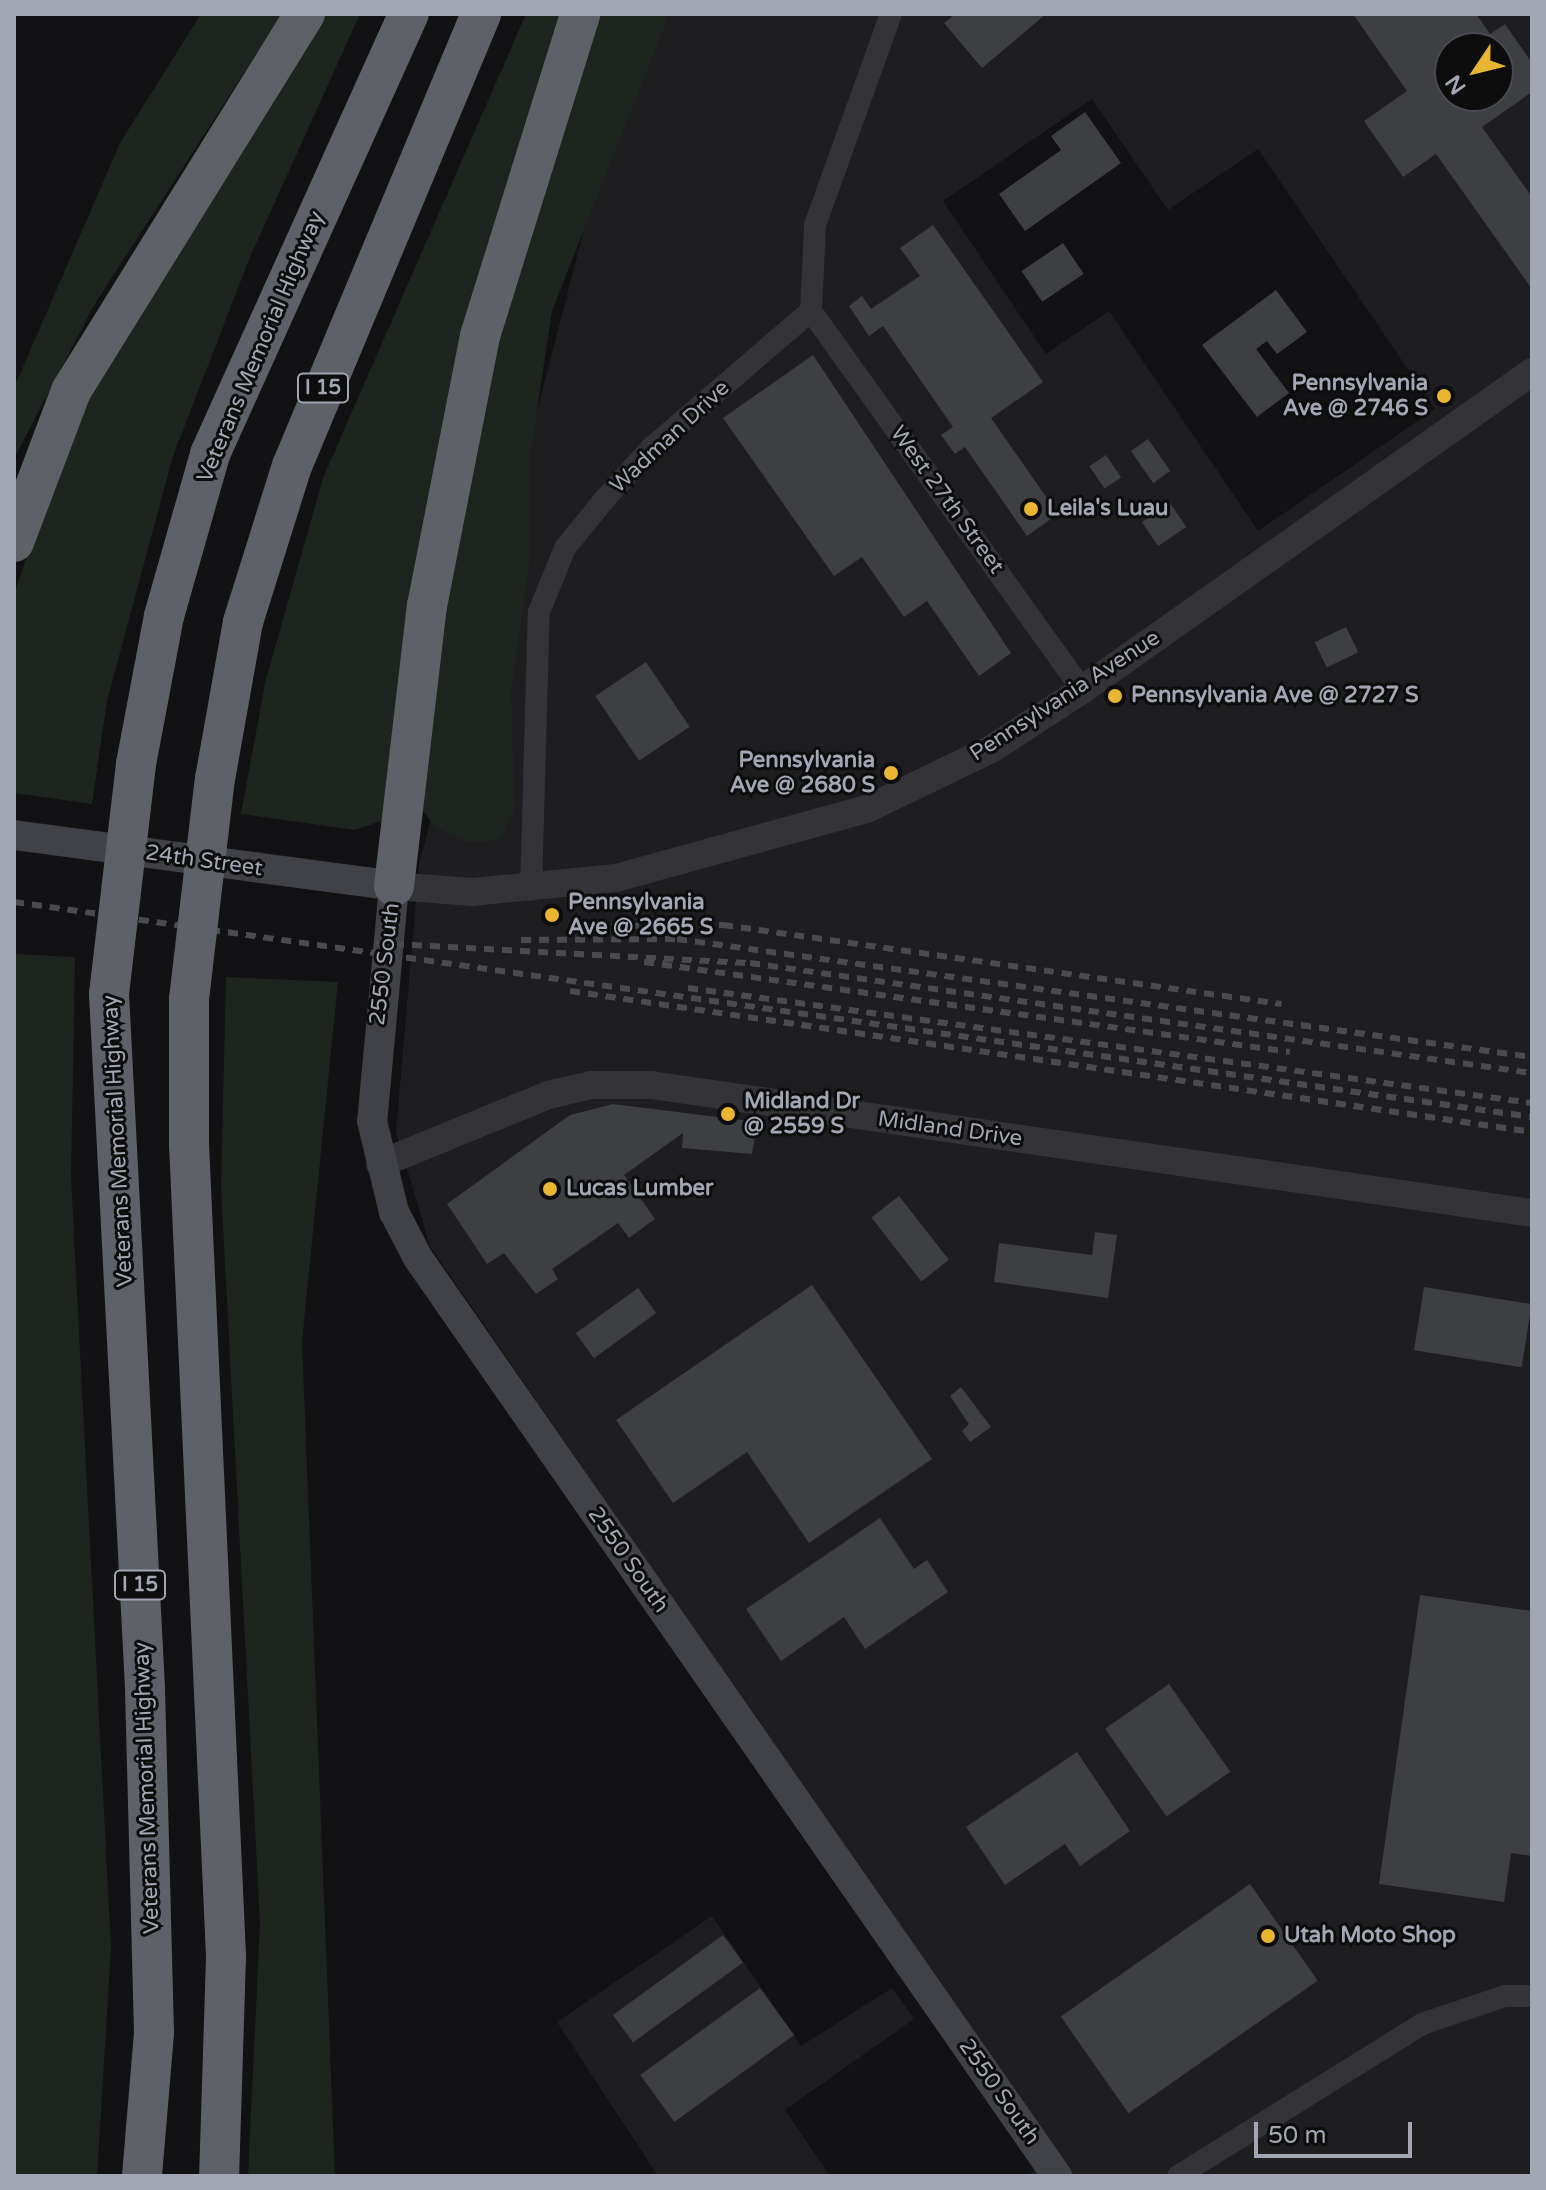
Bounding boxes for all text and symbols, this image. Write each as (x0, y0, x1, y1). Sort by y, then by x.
north arrow (1434, 32, 1514, 112)
text: N (1440, 70, 1472, 99)
street label: Veterans Memorial Highway (192, 207, 330, 487)
place label: Pennsylvania Ave @ 2746 S (1283, 370, 1428, 422)
road number: I 15 (295, 372, 351, 404)
street label: Wadman Drive (605, 375, 735, 499)
marker: Pennsylvania Ave @ 2746 S (1435, 387, 1453, 405)
street label: West 27th Street (884, 421, 1010, 579)
place label: Leila's Luau (1047, 496, 1168, 522)
marker: Leila's Luau (1022, 500, 1040, 518)
street label: Pennsylvania Avenue (965, 625, 1165, 767)
place label: Pennsylvania Ave @ 2727 S (1131, 683, 1419, 709)
marker: Pennsylvania Ave @ 2727 S (1106, 687, 1124, 705)
place label: Pennsylvania Ave @ 2680 S (730, 747, 875, 798)
marker: Pennsylvania Ave @ 2680 S (882, 764, 900, 782)
street label: 24th Street (144, 840, 264, 882)
place label: Pennsylvania Ave @ 2665 S (568, 889, 713, 940)
street label: 2550 South (364, 901, 406, 1027)
marker: Pennsylvania Ave @ 2665 S (543, 906, 561, 924)
street label: Veterans Memorial Highway (97, 994, 139, 1288)
place label: Midland Dr @ 2559 S (744, 1088, 860, 1140)
marker: Midland Dr @ 2559 S (719, 1105, 737, 1123)
street label: Midland Drive (876, 1106, 1024, 1152)
place label: Lucas Lumber (566, 1176, 713, 1202)
marker: Lucas Lumber (541, 1180, 559, 1198)
street label: 2550 South (582, 1502, 674, 1618)
road number: I 15 (112, 1569, 168, 1601)
street label: Veterans Memorial Highway (129, 1641, 165, 1935)
place label: Utah Moto Shop (1284, 1923, 1456, 1949)
marker: Utah Moto Shop (1259, 1927, 1277, 1945)
street label: 2550 South (953, 2034, 1045, 2150)
scale bar (1258, 2106, 1416, 2156)
text: 50 m (1268, 2121, 1326, 2150)

